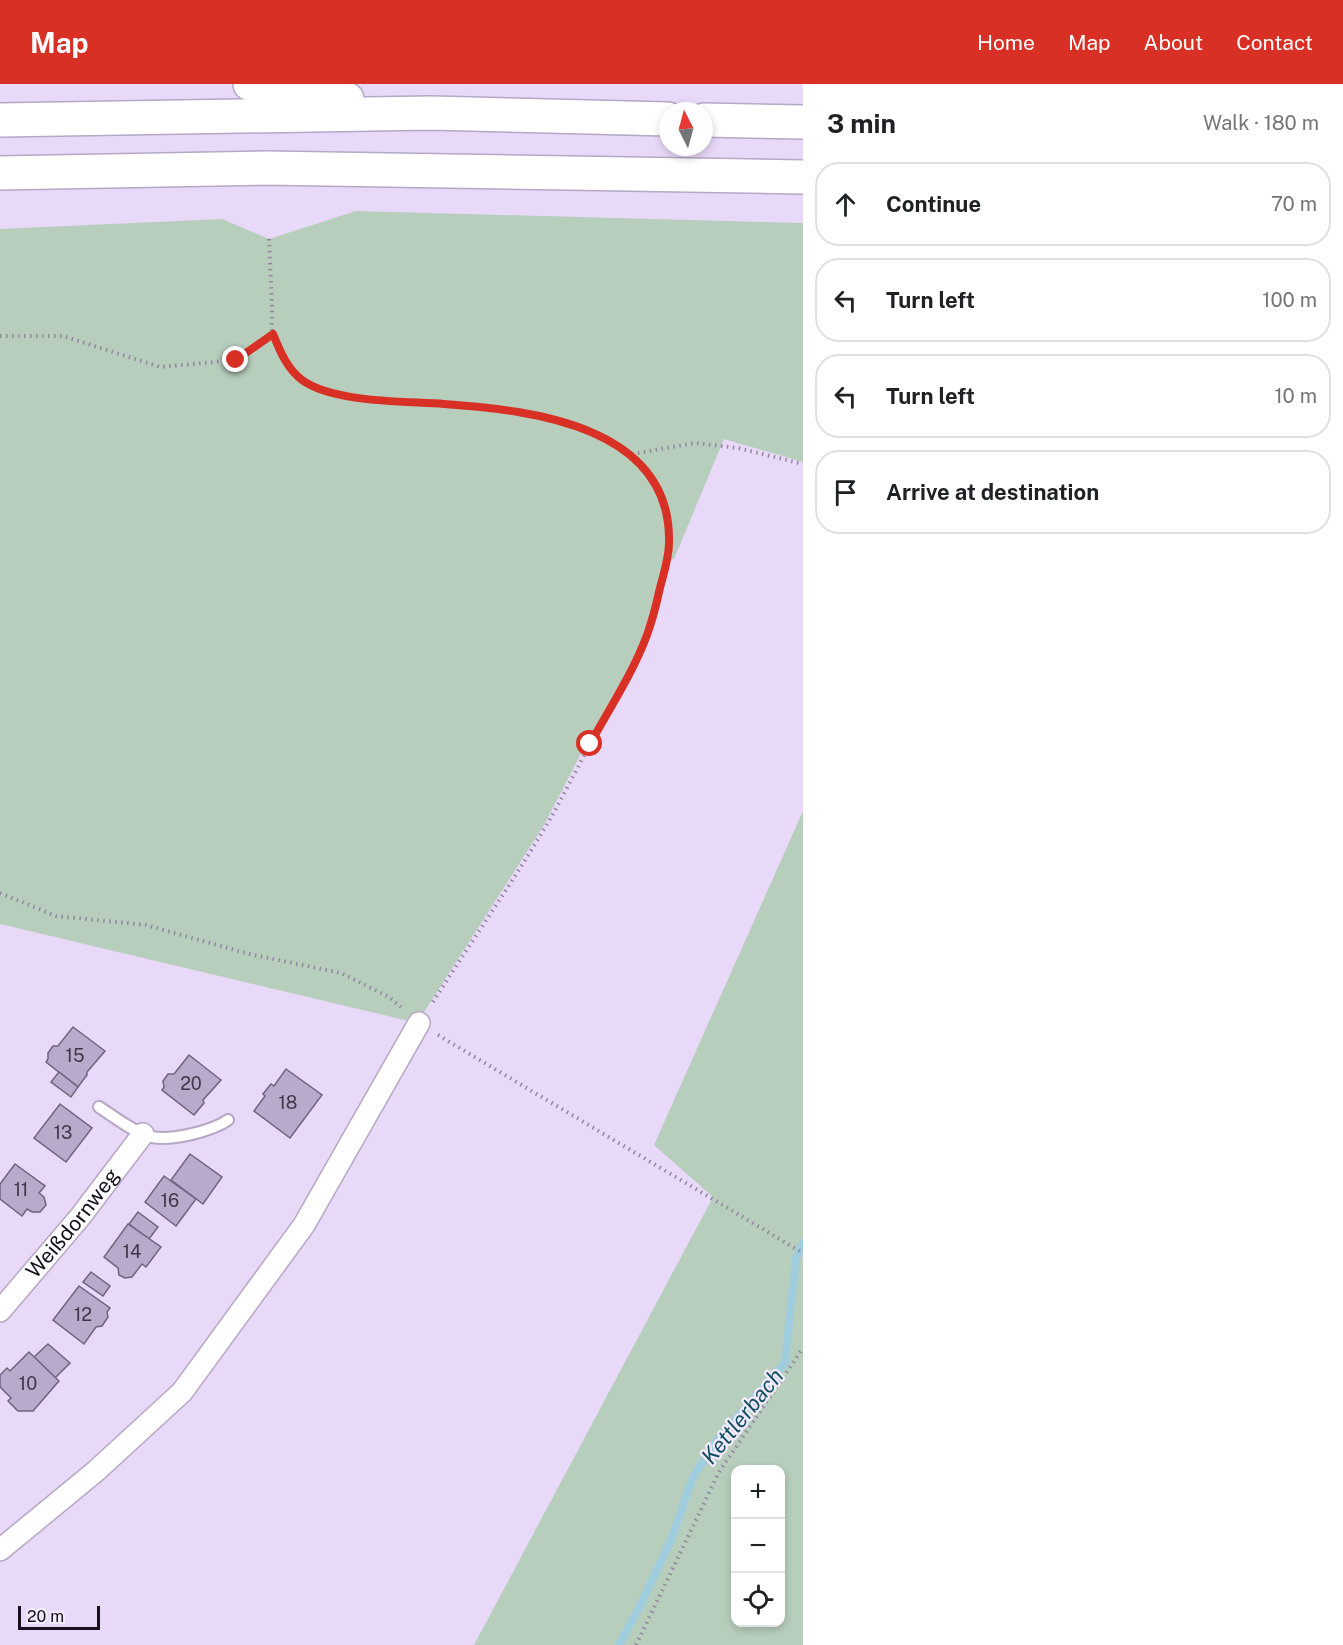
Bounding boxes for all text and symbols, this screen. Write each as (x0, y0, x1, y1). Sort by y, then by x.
text: Map (30, 26, 89, 59)
text: Home (977, 30, 1035, 55)
text: Map (1068, 30, 1111, 55)
text: About (1144, 30, 1203, 55)
text: Contact (1236, 30, 1313, 55)
north arrow (659, 102, 713, 156)
text: 3 min (827, 108, 896, 139)
text: Walk · 180 m (1203, 111, 1319, 135)
icon: ahead (829, 188, 862, 221)
text: Continue (886, 191, 981, 217)
text: 70 m (1271, 192, 1317, 216)
icon: left (829, 284, 862, 317)
text: Turn left (886, 287, 975, 313)
text: 100 m (1262, 288, 1317, 312)
route end (222, 346, 248, 372)
icon: left (829, 380, 862, 413)
text: Turn left (886, 383, 975, 409)
text: 10 m (1274, 384, 1317, 408)
icon: arrive (829, 476, 862, 509)
text: Arrive at destination (886, 479, 1099, 505)
route start (576, 730, 602, 756)
house number: 15 (66, 1045, 84, 1066)
house number: 20 (180, 1073, 202, 1094)
house number: 18 (279, 1092, 297, 1113)
house number: 13 (54, 1122, 72, 1143)
street label: Weißdornweg (20, 1163, 124, 1283)
house number: 11 (14, 1179, 28, 1200)
house number: 16 (161, 1190, 179, 1211)
house number: 14 (123, 1241, 141, 1262)
house number: 12 (74, 1304, 92, 1325)
water label: Kettlerbach (696, 1363, 788, 1469)
house number: 10 (19, 1373, 37, 1394)
map controls (731, 1465, 785, 1627)
button: + (731, 1465, 785, 1519)
button: − (731, 1519, 785, 1573)
button: locate (731, 1573, 785, 1627)
scale bar (18, 1603, 100, 1630)
text: 20 m (27, 1607, 64, 1626)

